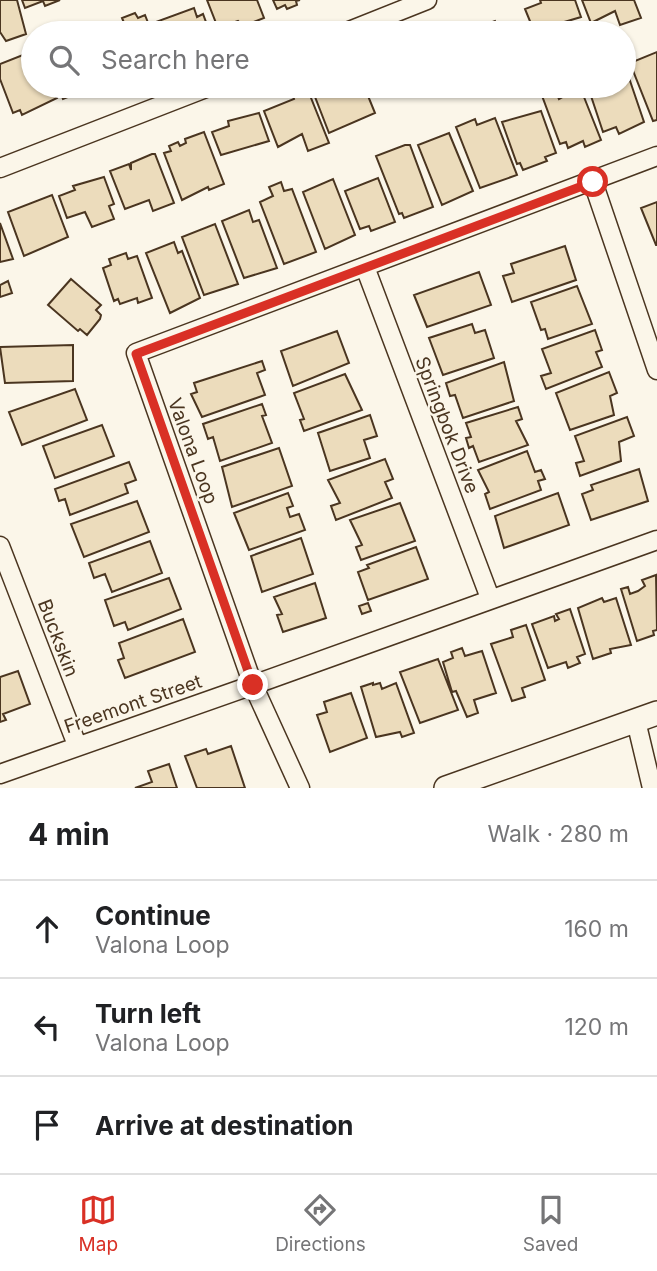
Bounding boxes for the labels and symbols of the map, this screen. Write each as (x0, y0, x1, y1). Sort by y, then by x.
route start (577, 166, 608, 197)
street label: Springbok Drive (410, 353, 484, 497)
street label: Valona Loop (163, 395, 223, 507)
street label: Buckskin (33, 596, 83, 680)
route end (237, 669, 268, 700)
street label: Freemont Street (61, 670, 205, 738)

